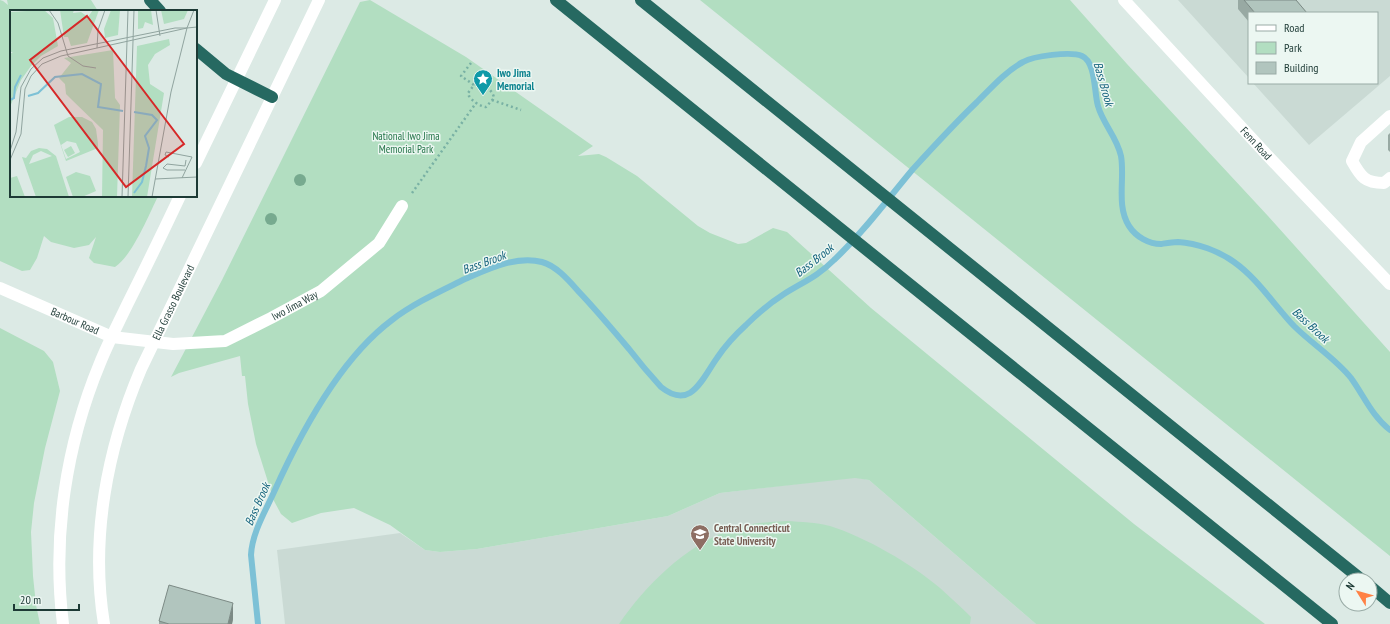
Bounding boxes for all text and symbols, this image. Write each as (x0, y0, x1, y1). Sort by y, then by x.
inset map (10, 10, 197, 197)
legend (1248, 12, 1378, 84)
text: Road (1284, 20, 1304, 35)
text: Park (1284, 40, 1302, 55)
water label: Bass Brook (1091, 60, 1118, 109)
text: Building (1284, 60, 1319, 75)
place label: Iwo Jima Memorial (497, 66, 534, 93)
place icon: Iwo Jima Memorial (472, 68, 494, 96)
street label: Fenn Road (1238, 124, 1275, 163)
park label: National Iwo Jima Memorial Park (372, 129, 440, 156)
water label: Bass Brook (792, 239, 837, 280)
water label: Bass Brook (460, 247, 509, 277)
street label: Ella Grasso Boulevard (149, 262, 197, 342)
street label: Iwo Jima Way (269, 287, 321, 323)
street label: Barbour Road (49, 304, 102, 338)
water label: Bass Brook (1289, 304, 1334, 347)
water label: Bass Brook (241, 479, 274, 528)
place label: Central Connecticut State University (714, 521, 791, 548)
school or university icon: Central Connecticut State University (689, 523, 711, 551)
north arrow (1338, 572, 1378, 612)
text: N (1343, 579, 1357, 593)
scale bar (14, 586, 79, 612)
text: 20 m (20, 592, 41, 607)

